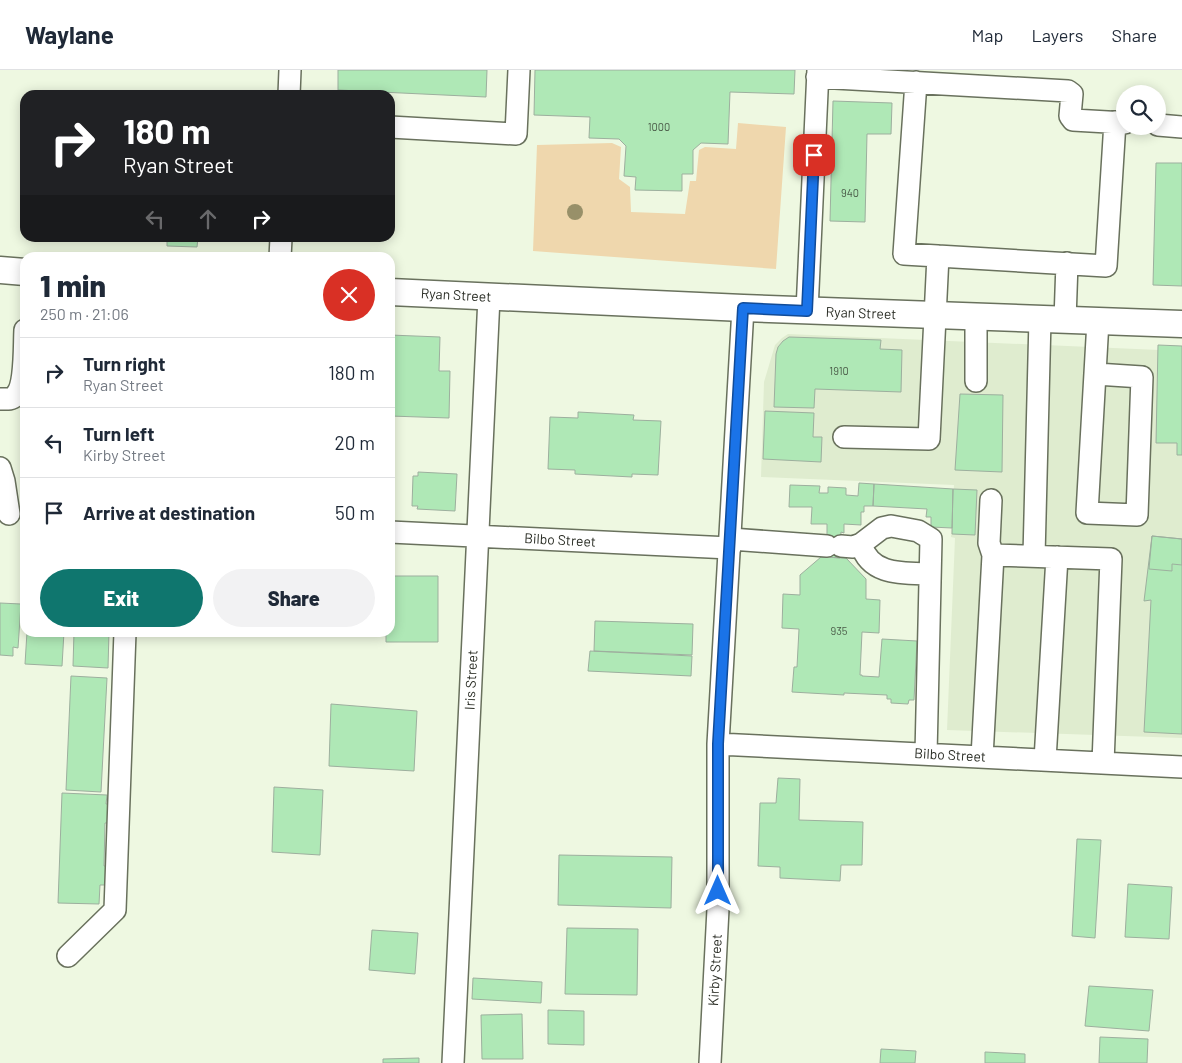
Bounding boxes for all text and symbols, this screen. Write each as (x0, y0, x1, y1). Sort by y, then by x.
text: Waylane (25, 20, 114, 49)
text: Map (971, 24, 1003, 46)
text: Layers (1031, 24, 1084, 46)
text: Share (1112, 24, 1157, 46)
map controls (1116, 85, 1166, 135)
button: search (1116, 85, 1166, 135)
text: 180 m (123, 109, 211, 151)
icon: right (40, 110, 105, 175)
house number: 1000 (648, 120, 670, 133)
pin (793, 134, 835, 176)
icon: arrive (800, 141, 828, 169)
text: Ryan Street (123, 151, 234, 177)
house number: 940 (841, 186, 859, 199)
icon: left (141, 205, 169, 233)
icon: ahead (194, 205, 222, 233)
icon: right (247, 205, 275, 233)
text: 1 min (40, 267, 106, 303)
button: close (323, 269, 375, 321)
street label: Ryan Street (420, 284, 492, 305)
street label: Ryan Street (825, 303, 897, 322)
text: 250 m · 21:06 (40, 304, 129, 323)
text: Turn right (83, 352, 165, 375)
icon: right (40, 359, 68, 387)
text: 180 m (328, 361, 375, 384)
house number: 1910 (829, 364, 849, 377)
text: Ryan Street (83, 375, 164, 394)
text: Turn left (83, 422, 154, 445)
icon: left (40, 429, 68, 457)
text: 20 m (335, 431, 375, 454)
text: Kirby Street (83, 445, 166, 464)
icon: arrive (40, 499, 68, 527)
text: Arrive at destination (83, 501, 255, 524)
text: 50 m (335, 501, 375, 524)
street label: Bilbo Street (524, 529, 596, 550)
button: Exit (40, 569, 203, 627)
button: Share (213, 569, 375, 627)
house number: 935 (830, 624, 848, 637)
street label: Iris Street (460, 650, 481, 710)
street label: Bilbo Street (914, 744, 986, 765)
position arrow (691, 864, 743, 916)
street label: Kirby Street (704, 933, 725, 1006)

